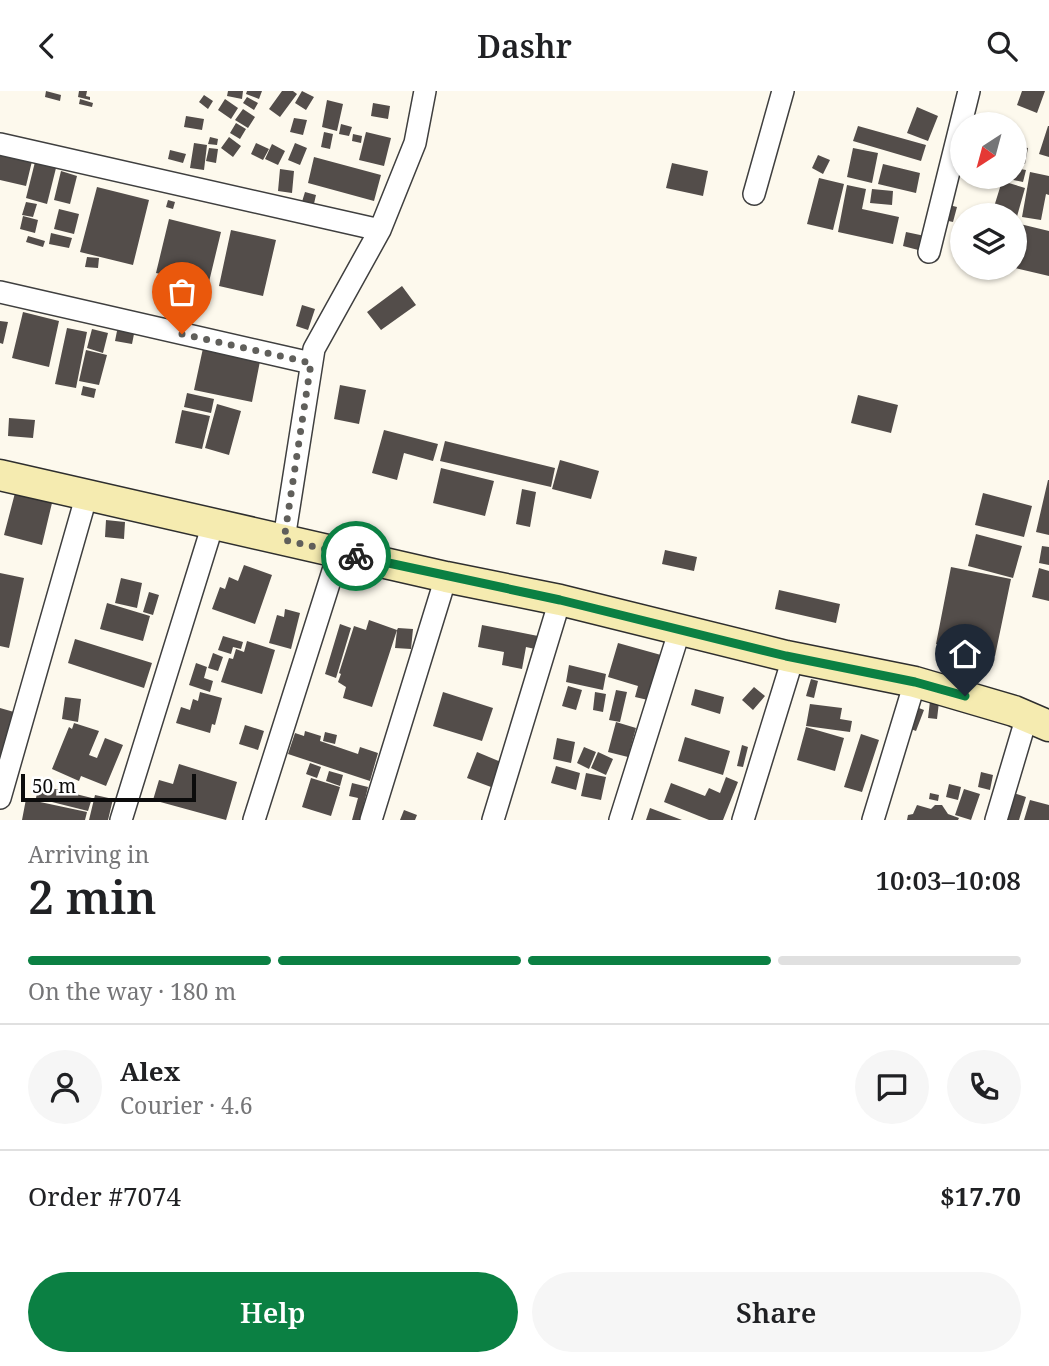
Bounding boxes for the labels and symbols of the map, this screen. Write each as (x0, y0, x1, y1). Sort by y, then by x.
north arrow (950, 112, 1027, 189)
pin (152, 262, 212, 334)
courier (321, 521, 391, 591)
pin (935, 624, 995, 696)
scale bar (21, 771, 196, 803)

